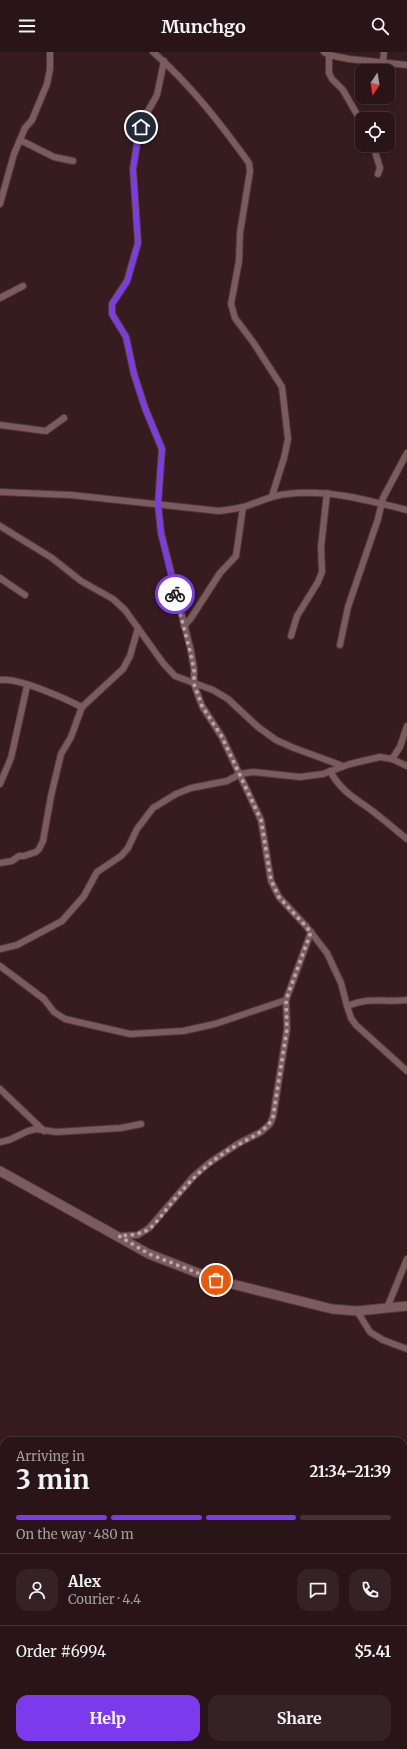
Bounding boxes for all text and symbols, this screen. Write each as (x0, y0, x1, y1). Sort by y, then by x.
icon: menu (16, 15, 38, 37)
text: Munchgo (161, 15, 246, 38)
icon: search (369, 15, 391, 37)
north arrow (355, 64, 395, 104)
map controls (355, 64, 395, 152)
pin (124, 110, 158, 144)
button: locate (355, 112, 395, 152)
icon: home (130, 116, 152, 138)
courier (155, 574, 195, 614)
icon: bike (164, 583, 186, 605)
pin (199, 1263, 233, 1297)
icon: bag (205, 1269, 227, 1291)
text: Arriving in (16, 1448, 85, 1465)
text: 21:34–21:39 (310, 1462, 391, 1481)
text: 3 min (16, 1463, 90, 1496)
text: On the way · 480 m (16, 1526, 134, 1543)
button: person (16, 1569, 58, 1611)
button: chat (297, 1569, 339, 1611)
button: phone (349, 1569, 391, 1611)
text: Alex (68, 1572, 101, 1591)
text: Courier · 4.4 (68, 1591, 141, 1608)
text: Order #6994 (16, 1642, 106, 1661)
text: $5.41 (354, 1642, 391, 1661)
button: Help (16, 1695, 200, 1741)
button: Share (208, 1695, 391, 1741)

